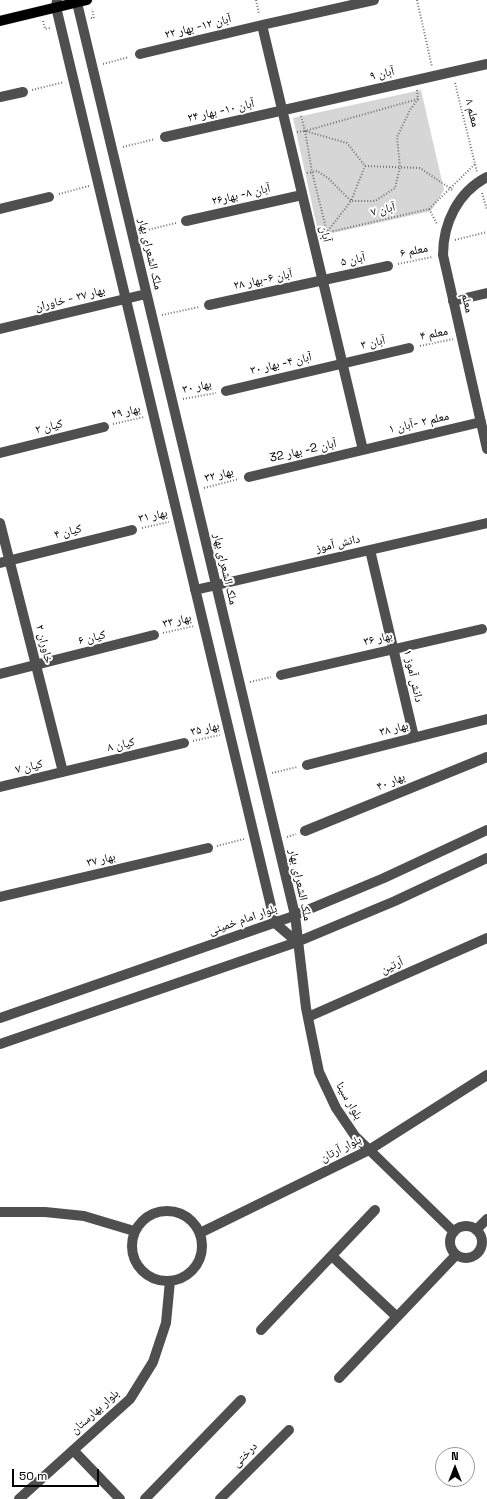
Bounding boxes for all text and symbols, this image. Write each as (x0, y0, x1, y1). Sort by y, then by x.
street label: آبان ۱۲- بهار ۲۲ (163, 12, 233, 42)
street label: آبان ۹ (368, 64, 396, 84)
street label: آبان ۱۰- بهار ۲۴ (186, 96, 256, 126)
street label: معلم ۸ (462, 98, 482, 128)
street label: ۲۶آبان ۸- بهار (210, 181, 272, 209)
street label: آبان ۷ (369, 200, 397, 220)
street label: ملک الشعرای بهار (135, 217, 165, 291)
street label: آبان (316, 224, 334, 244)
street label: معلم ۶ (399, 241, 429, 261)
street label: آبان ۵ (339, 250, 367, 270)
street label: آبان ۶-بهار ۲۸ (232, 267, 294, 293)
street label: بهار ۲۷ - خاوران (33, 283, 107, 315)
street label: معلم (458, 292, 476, 314)
street label: معلم ۴ (419, 324, 449, 344)
street label: آبان ۳ (359, 333, 387, 353)
street label: آبان ۴- بهار ۳۰ (249, 350, 313, 378)
street label: بهار ۳۰ (181, 377, 213, 397)
street label: بهار ۲۹ (110, 402, 142, 422)
street label: معلم ۲ -آبان ۱ (387, 409, 451, 437)
street label: کیان ۲ (34, 417, 64, 437)
street label: آبان 2- بهار 32 (268, 436, 338, 466)
street label: بهار ۳۲ (203, 464, 235, 486)
street label: بهار ۳۱ (137, 506, 169, 526)
street label: کیان ۴ (53, 522, 83, 542)
street label: ملک الشعرای بهار (210, 532, 240, 606)
street label: دانش آموز (314, 532, 362, 556)
street label: بهار ۳۳ (161, 611, 193, 631)
street label: خاوران ۲ (32, 623, 56, 665)
street label: کیان ۶ (77, 628, 107, 648)
street label: بهار ۳۶ (362, 629, 394, 649)
street label: دانش آموز ۱ (400, 648, 426, 704)
street label: بهار ۳۸ (378, 718, 410, 740)
street label: بهار ۳۵ (189, 719, 221, 739)
street label: کیان ۸ (106, 735, 136, 755)
street label: کیان ۷ (14, 757, 44, 777)
street label: بهار ۴۰ (375, 770, 407, 794)
street label: ملک الشعرای بهار (285, 848, 315, 922)
street label: بهار ۳۷ (85, 850, 117, 870)
street label: بلوار امام خمینی (207, 902, 279, 938)
street label: آرتین (379, 955, 405, 977)
street label: بلوار سینا (332, 1080, 366, 1122)
street label: بلوار آرتان (318, 1133, 364, 1165)
street label: بلوار بهارستان (68, 1386, 122, 1438)
street label: درختی (229, 1439, 261, 1471)
north arrow (435, 1447, 475, 1487)
text: N (451, 1449, 459, 1463)
scale bar (14, 1461, 101, 1487)
text: 50 m (19, 1468, 47, 1484)

